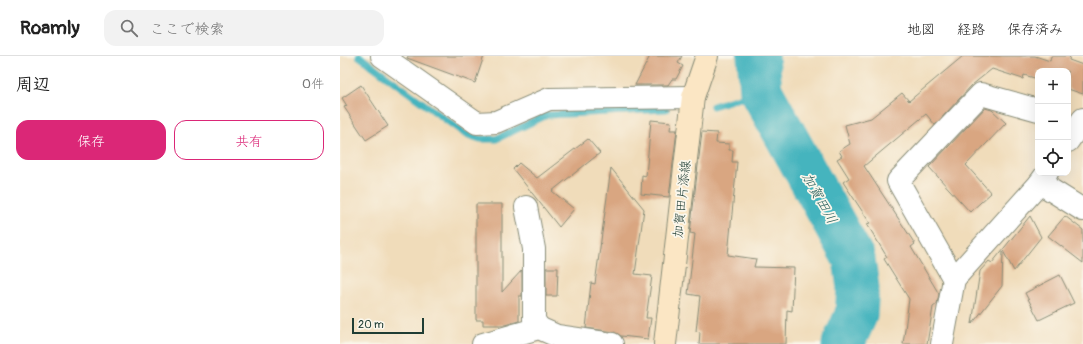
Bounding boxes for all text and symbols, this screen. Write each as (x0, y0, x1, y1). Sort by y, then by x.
search box (104, 10, 384, 46)
text: Roamly (20, 16, 80, 40)
icon: search (118, 17, 140, 39)
text: ここで検索 (150, 20, 225, 39)
text: 地図 (907, 21, 935, 38)
text: 経路 (957, 21, 985, 38)
text: 保存済み (1007, 21, 1063, 38)
map controls (1035, 68, 1071, 176)
button: + (1035, 68, 1071, 104)
text: 周辺 (16, 74, 50, 95)
text: 0件 (302, 76, 324, 92)
button: − (1035, 104, 1071, 140)
button: 保存 (16, 120, 166, 160)
button: 共有 (174, 120, 324, 160)
button: locate (1035, 140, 1071, 176)
street label: 加賀田片添線 (670, 158, 694, 239)
water label: 加賀田川 (799, 170, 841, 227)
scale bar (352, 316, 424, 335)
text: 20 m (358, 318, 384, 331)

